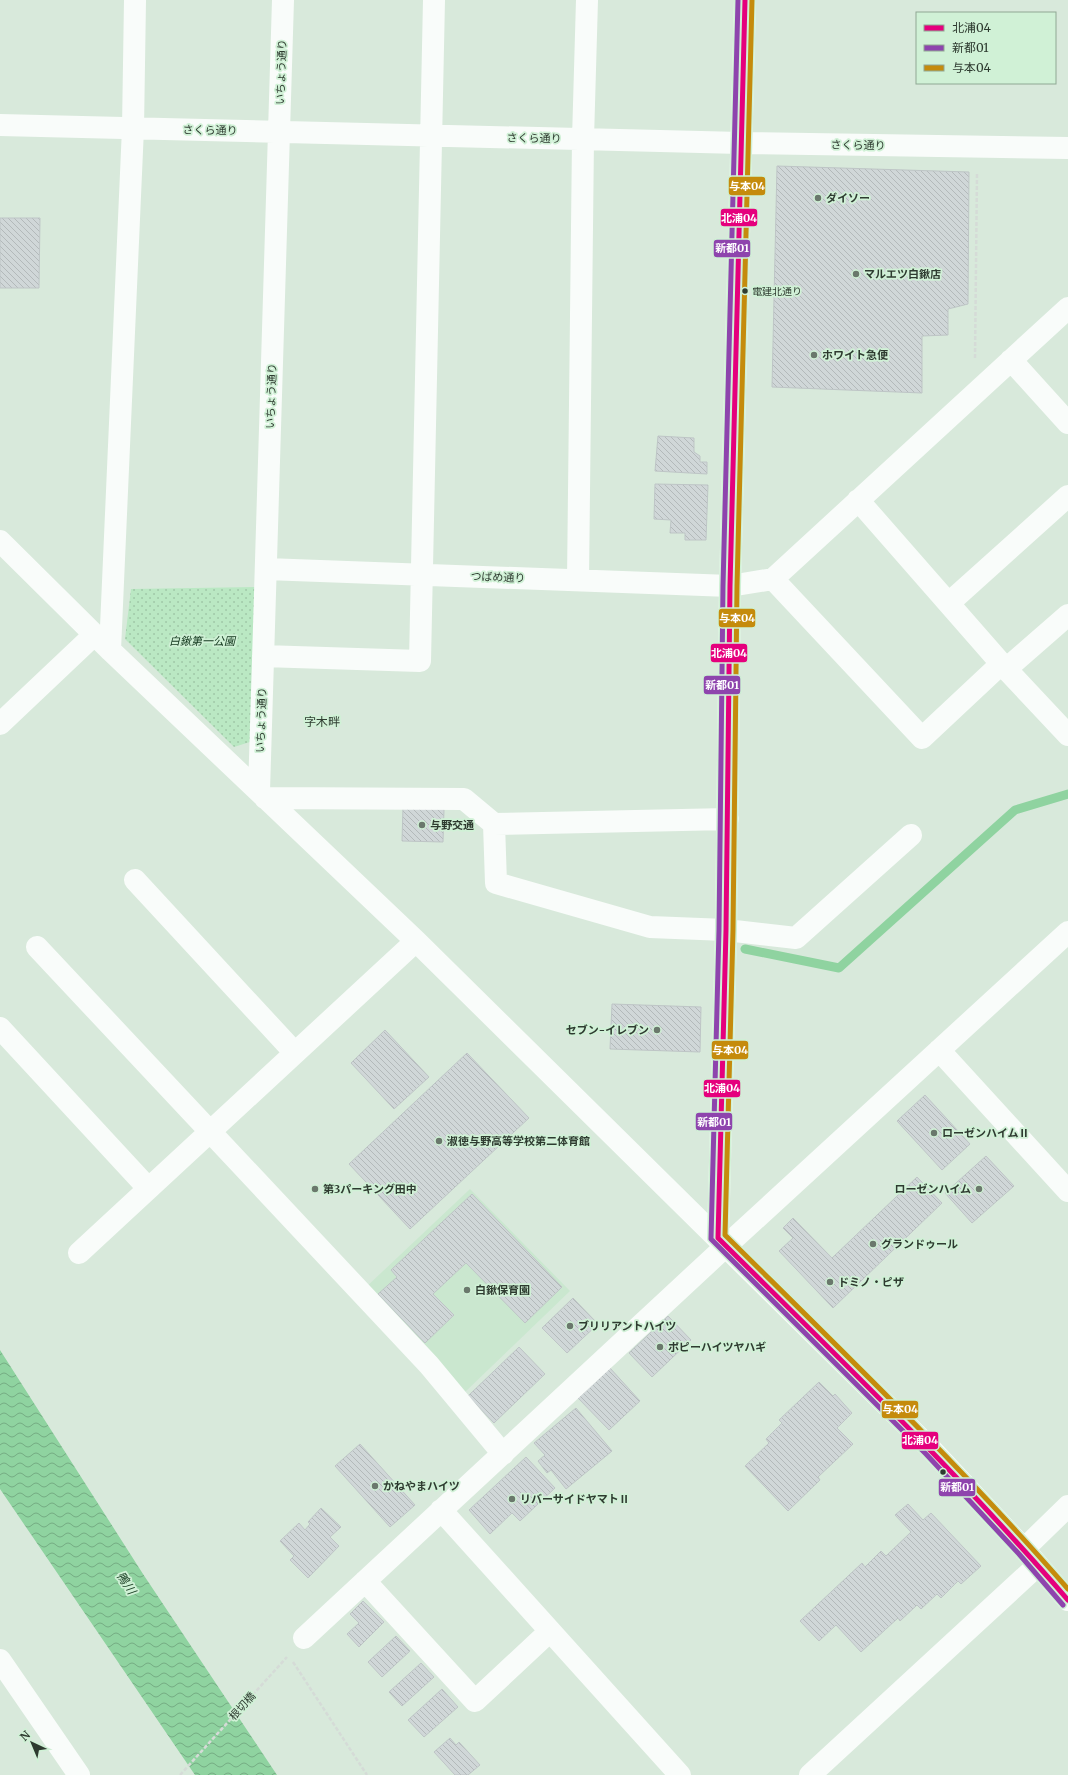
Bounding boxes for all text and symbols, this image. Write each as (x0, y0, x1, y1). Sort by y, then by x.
legend (916, 12, 1056, 84)
text: 北浦04 (952, 20, 992, 35)
street label: いちょう通り (273, 39, 289, 105)
text: 新都01 (952, 40, 989, 55)
text: 与本04 (952, 60, 992, 75)
street label: さくら通り (182, 123, 238, 137)
street label: さくら通り (506, 131, 562, 145)
street label: さくら通り (830, 138, 886, 152)
line badge: 与本04 (728, 176, 766, 196)
text: 与本04 (729, 179, 765, 193)
place label: ダイソー (826, 191, 870, 205)
marker: ダイソー (813, 193, 823, 203)
line badge: 北浦04 (720, 208, 758, 227)
text: 北浦04 (721, 211, 757, 225)
line badge: 新都01 (713, 239, 751, 258)
text: 新都01 (715, 241, 749, 255)
place label: マルエツ白鍬店 (864, 267, 941, 281)
marker: マルエツ白鍬店 (851, 269, 861, 279)
place label: 電建北通り (752, 285, 802, 298)
marker: 電建北通り (740, 286, 750, 296)
place label: ホワイト急便 (822, 348, 889, 362)
marker: ホワイト急便 (809, 350, 819, 360)
street label: いちょう通り (263, 363, 279, 429)
street label: つばめ通り (470, 569, 526, 585)
line badge: 与本04 (718, 608, 756, 628)
text: 与本04 (719, 611, 755, 625)
park label: 白鍬第一公園 (169, 634, 237, 648)
line badge: 北浦04 (710, 643, 748, 663)
text: 北浦04 (711, 646, 747, 660)
line badge: 新都01 (703, 675, 741, 695)
text: 新都01 (705, 678, 739, 692)
street label: いちょう通り (253, 687, 269, 753)
district label: 字木畔 (304, 714, 340, 729)
place label: 与野交通 (430, 818, 474, 832)
marker: 与野交通 (417, 820, 427, 830)
place label: セブン-イレブン (566, 1023, 649, 1037)
marker: セブン-イレブン (652, 1025, 662, 1035)
line badge: 与本04 (711, 1040, 749, 1060)
text: 与本04 (712, 1043, 748, 1057)
line badge: 北浦04 (703, 1079, 741, 1098)
text: 北浦04 (704, 1081, 740, 1095)
line badge: 新都01 (695, 1112, 733, 1131)
text: 新都01 (697, 1115, 731, 1129)
place label: ローゼンハイムⅡ (942, 1126, 1030, 1140)
marker: ローゼンハイムⅡ (929, 1128, 939, 1138)
place label: 淑徳与野高等学校第二体育館 (447, 1134, 590, 1148)
marker: 淑徳与野高等学校第二体育館 (434, 1136, 444, 1146)
place label: 第3パーキング田中 (323, 1182, 417, 1196)
place label: ローゼンハイム (894, 1182, 971, 1196)
marker: 第3パーキング田中 (310, 1184, 320, 1194)
marker: ローゼンハイム (974, 1184, 984, 1194)
place label: グランドゥール (881, 1237, 958, 1251)
marker: グランドゥール (868, 1239, 878, 1249)
place label: ドミノ・ピザ (838, 1275, 904, 1289)
marker: ドミノ・ピザ (825, 1277, 835, 1287)
place label: 白鍬保育園 (475, 1283, 530, 1297)
marker: 白鍬保育園 (462, 1285, 472, 1295)
place label: ブリリアントハイツ (578, 1319, 676, 1333)
marker: ブリリアントハイツ (565, 1321, 575, 1331)
place label: ポピーハイツヤハギ (668, 1340, 766, 1354)
marker: ポピーハイツヤハギ (655, 1342, 665, 1352)
line badge: 与本04 (881, 1400, 919, 1419)
text: 与本04 (882, 1402, 918, 1416)
line badge: 北浦04 (901, 1431, 939, 1450)
text: 北浦04 (902, 1433, 938, 1447)
unlabelled marker (938, 1467, 948, 1477)
line badge: 新都01 (938, 1478, 976, 1497)
place label: かねやまハイツ (383, 1479, 460, 1493)
text: 新都01 (940, 1480, 974, 1494)
marker: かねやまハイツ (370, 1481, 380, 1491)
place label: リバーサイドヤマトⅡ (520, 1492, 630, 1506)
marker: リバーサイドヤマトⅡ (507, 1494, 517, 1504)
water label: 鴨川 (114, 1569, 140, 1599)
street label: 根切橋 (226, 1689, 258, 1723)
north arrow (12, 1723, 52, 1763)
text: N (17, 1728, 33, 1744)

